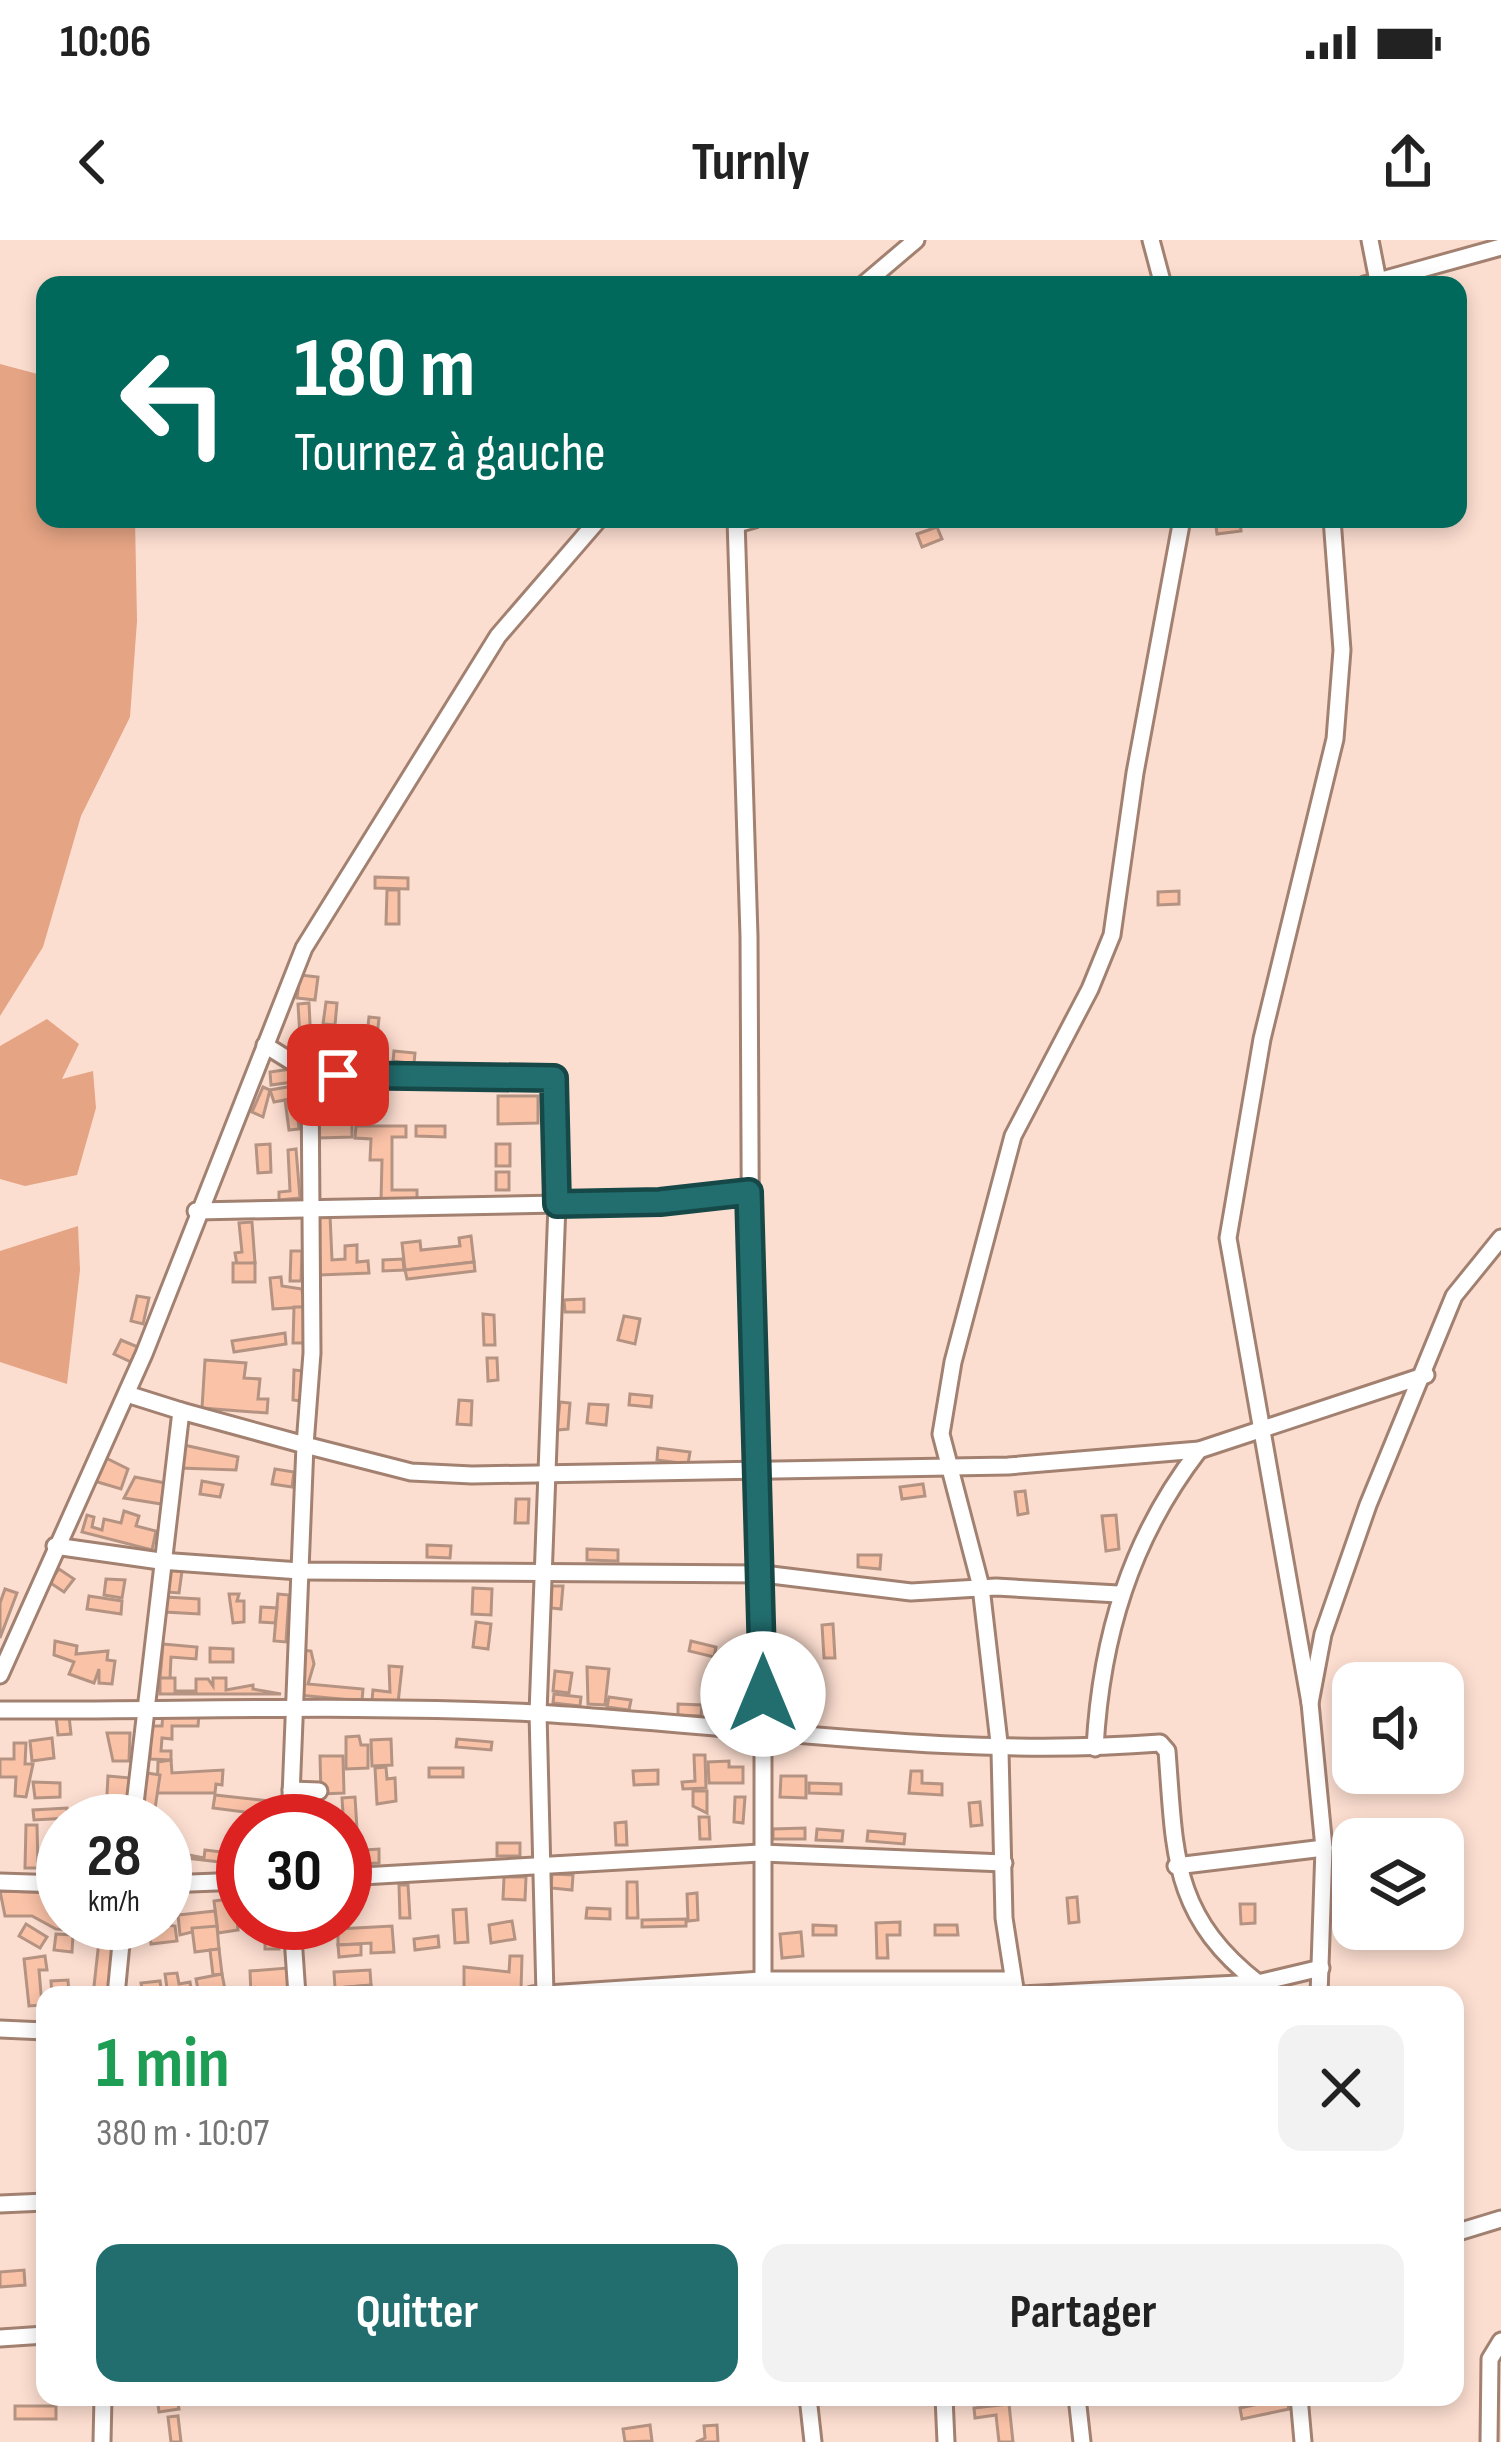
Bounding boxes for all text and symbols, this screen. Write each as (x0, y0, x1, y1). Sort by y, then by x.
text: 10:06 (60, 15, 151, 70)
icon: back (60, 129, 126, 195)
icon: share (1375, 129, 1441, 195)
text: Turnly (691, 130, 810, 195)
text: 180 m (294, 319, 475, 420)
icon: left (96, 324, 252, 480)
text: Tournez à gauche (294, 421, 606, 486)
pin (287, 1024, 389, 1126)
icon: arrive (305, 1042, 371, 1108)
position arrow (700, 1631, 826, 1757)
map controls (1332, 1662, 1464, 1950)
button: sound (1332, 1662, 1464, 1794)
speed limit sign: 30 (216, 1794, 372, 1950)
button: layers (1332, 1818, 1464, 1950)
text: 28 (87, 1821, 141, 1893)
text: km/h (88, 1884, 140, 1920)
text: 1 min (96, 2021, 230, 2108)
button: close (1278, 2025, 1404, 2151)
text: 380 m · 10:07 (96, 2110, 269, 2157)
button: Quitter (96, 2244, 738, 2382)
button: Partager (762, 2244, 1404, 2382)

